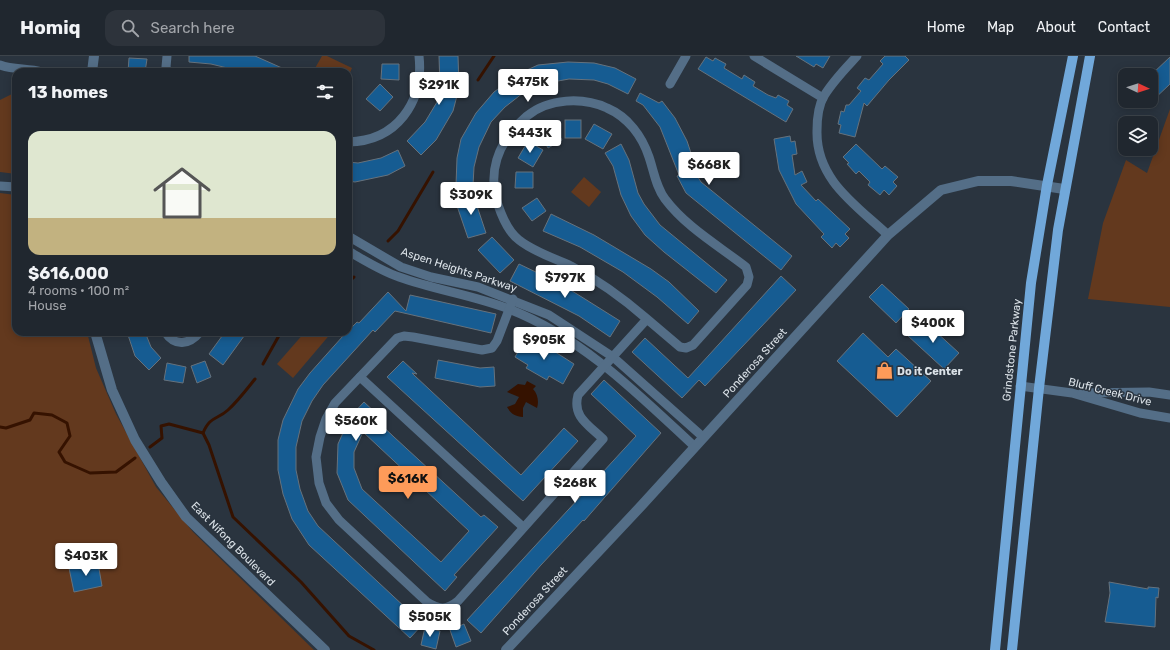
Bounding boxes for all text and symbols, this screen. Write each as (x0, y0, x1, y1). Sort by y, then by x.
search box (105, 10, 385, 46)
text: Homiq (20, 16, 81, 39)
icon: search (119, 17, 141, 39)
text: Search here (151, 19, 235, 37)
text: Home (927, 19, 965, 36)
text: Map (987, 19, 1014, 36)
text: About (1036, 19, 1076, 36)
text: Contact (1098, 19, 1150, 36)
north arrow (1118, 68, 1158, 108)
map controls (1118, 68, 1158, 156)
pin: $475K (500, 69, 556, 103)
pin: $291K (411, 72, 467, 106)
text: $475K (507, 74, 549, 89)
text: $291K (419, 77, 459, 92)
icon: filters (314, 81, 336, 103)
text: 13 homes (28, 82, 108, 102)
button: layers (1118, 116, 1158, 156)
pin: $443K (502, 120, 558, 154)
text: $443K (508, 125, 552, 140)
pin: $668K (681, 152, 737, 186)
icon: home (146, 157, 218, 229)
text: $668K (687, 157, 731, 172)
pin: $309K (443, 182, 499, 216)
text: $309K (449, 187, 493, 202)
street label: Aspen Heights Parkway (399, 245, 519, 295)
text: $616,000 (28, 263, 109, 283)
pin: $797K (537, 265, 593, 299)
text: $797K (545, 270, 585, 285)
text: 4 rooms · 100 m² (28, 283, 129, 298)
text: House (28, 298, 66, 313)
street label: Grindstone Parkway (1000, 298, 1024, 402)
pin: $400K (905, 310, 961, 344)
text: $400K (911, 315, 955, 330)
street label: Ponderosa Street (720, 325, 790, 401)
pin: $905K (516, 327, 572, 361)
text: $905K (523, 332, 565, 347)
shop icon: Do it Center (874, 361, 894, 381)
place label: Do it Center (897, 365, 963, 378)
street label: Bluff Creek Drive (1067, 375, 1153, 409)
pin: $560K (328, 408, 384, 442)
text: $560K (334, 413, 378, 428)
pin: $616K (380, 466, 436, 500)
pin: $268K (547, 470, 603, 504)
text: $616K (388, 471, 428, 486)
text: $268K (553, 475, 597, 490)
street label: East Nifong Boulevard (188, 499, 278, 589)
pin: $403K (58, 543, 114, 577)
text: $403K (64, 548, 108, 563)
street label: Ponderosa Street (500, 563, 571, 638)
pin: $505K (402, 604, 458, 638)
text: $505K (409, 609, 451, 624)

